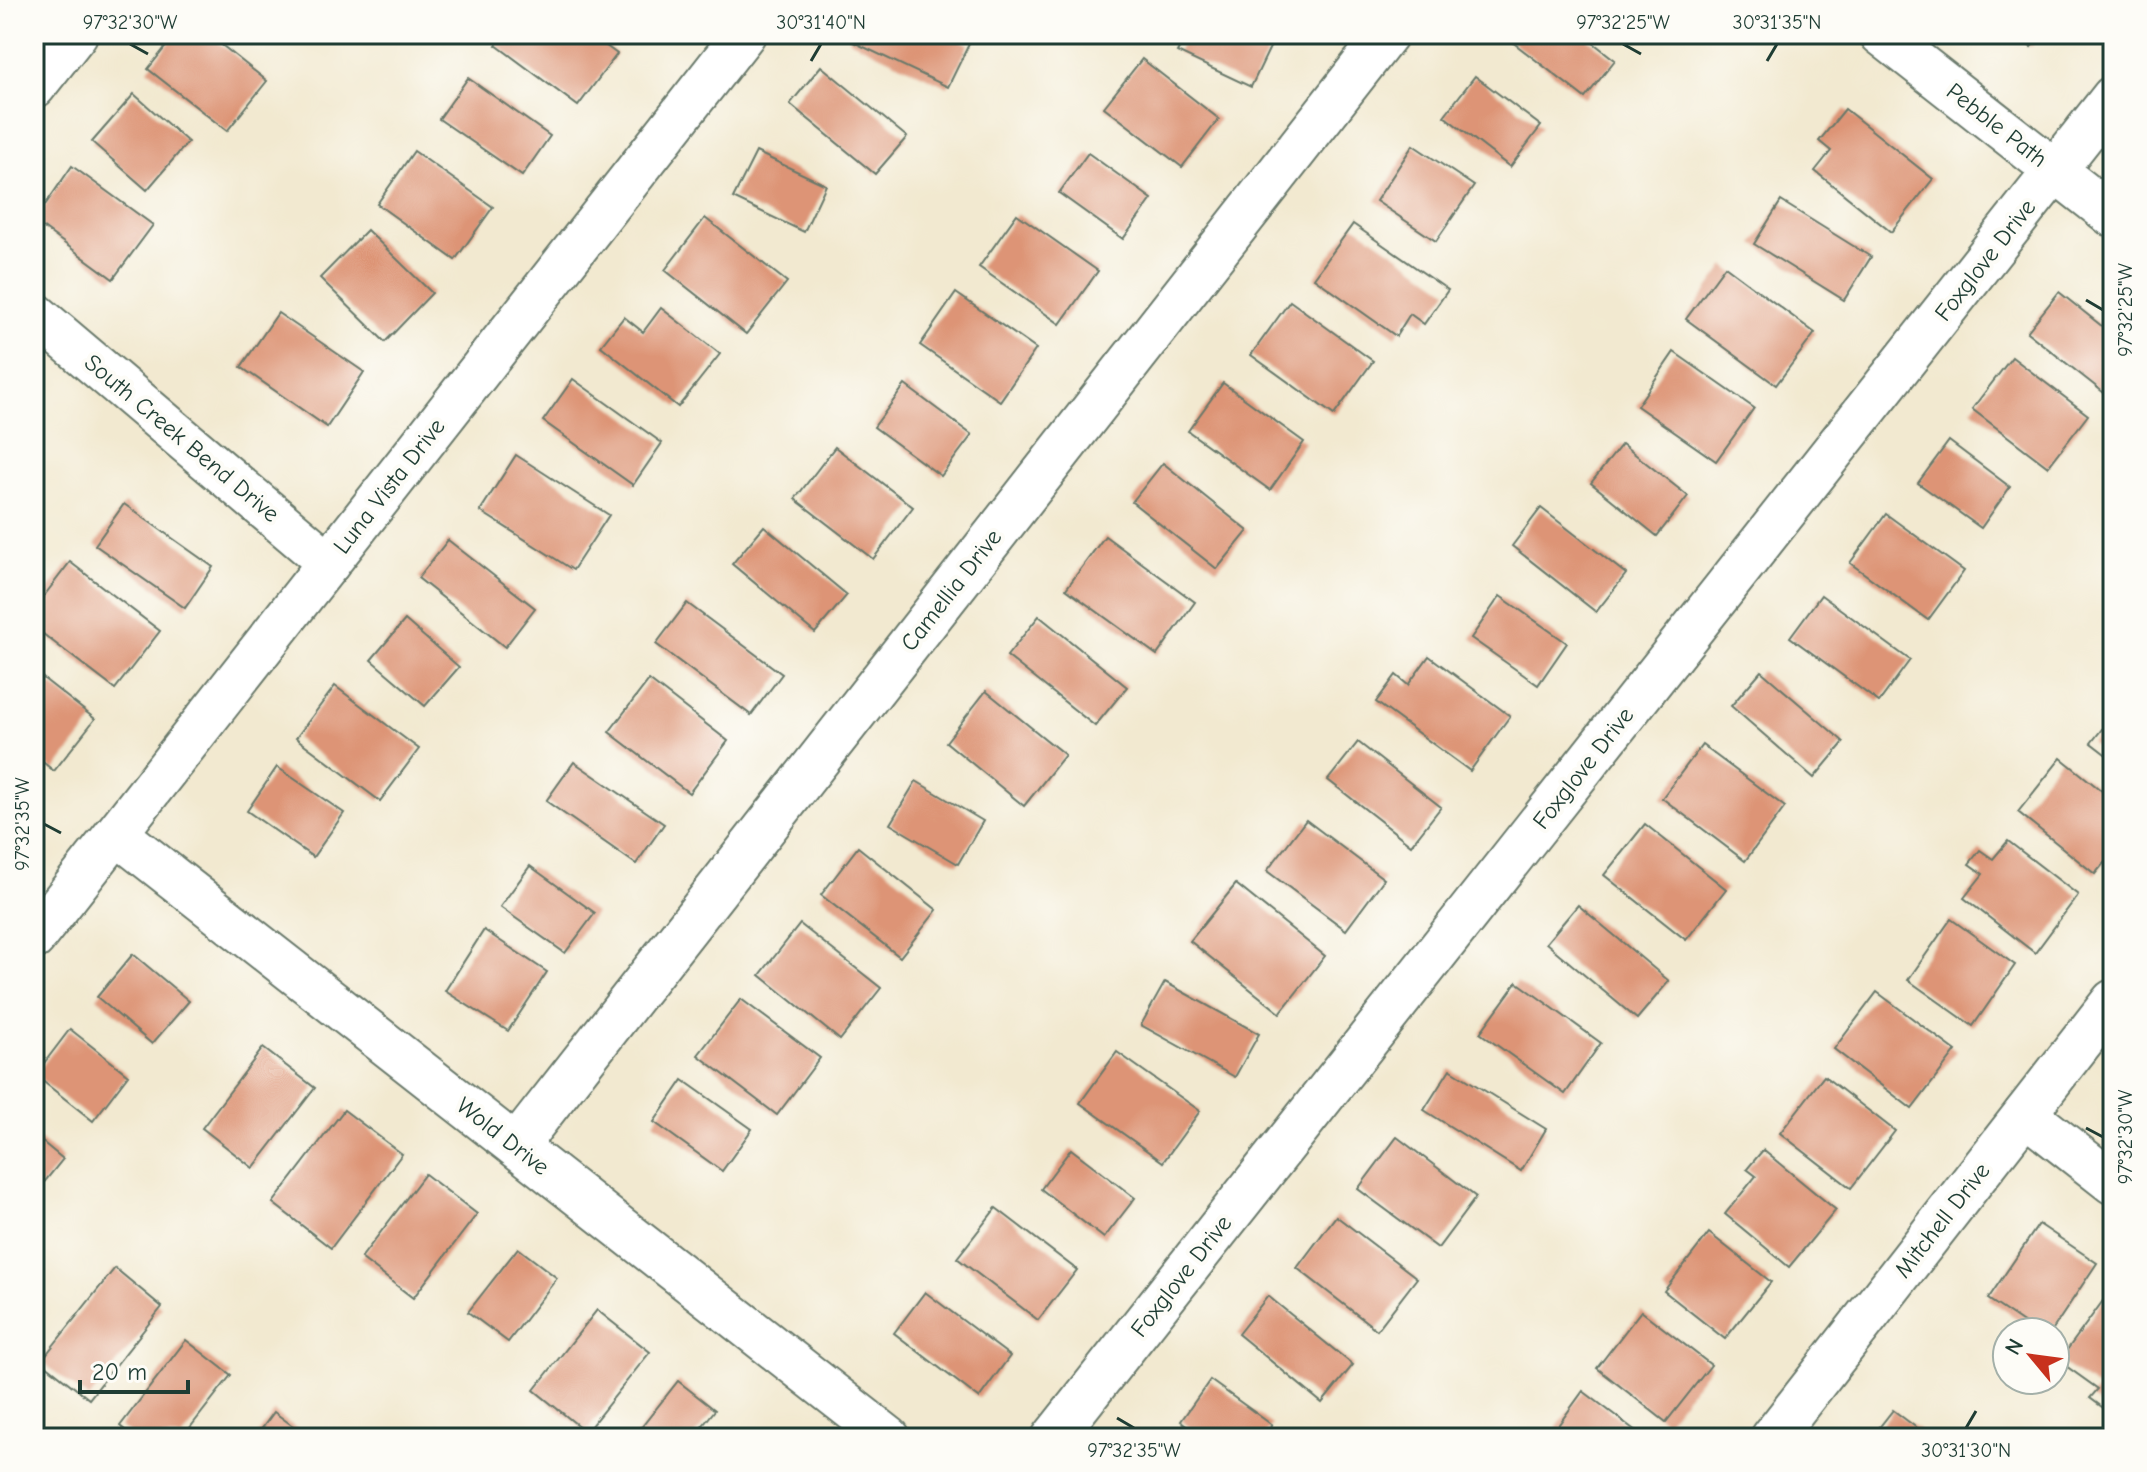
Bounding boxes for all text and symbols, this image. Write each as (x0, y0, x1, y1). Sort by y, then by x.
text: 97°32'30"W (83, 11, 178, 34)
text: 30°31'40"N (776, 11, 866, 34)
text: 97°32'25"W (1576, 11, 1670, 34)
text: 30°31'35"N (1733, 11, 1821, 34)
street label: Pebble Path (1941, 77, 2053, 173)
street label: Foxglove Drive (1929, 193, 2041, 327)
text: 97°32'25"W (2114, 263, 2137, 357)
street label: South Creek Bend Drive (79, 348, 285, 528)
street label: Luna Vista Drive (327, 413, 451, 559)
street label: Camellia Drive (895, 523, 1007, 657)
street label: Foxglove Drive (1527, 701, 1639, 835)
text: 97°32'35"W (11, 777, 34, 871)
text: 97°32'30"W (2114, 1089, 2137, 1184)
street label: Wold Drive (451, 1091, 555, 1181)
street label: Mitchell Drive (1888, 1157, 1996, 1283)
street label: Foxglove Drive (1125, 1209, 1237, 1343)
north arrow (1991, 1316, 2071, 1396)
text: N (2000, 1334, 2029, 1359)
scale bar (80, 1344, 188, 1394)
text: 20 m (92, 1358, 147, 1386)
text: 97°32'35"W (1087, 1439, 1181, 1462)
text: 30°31'30"N (1921, 1439, 2011, 1462)

